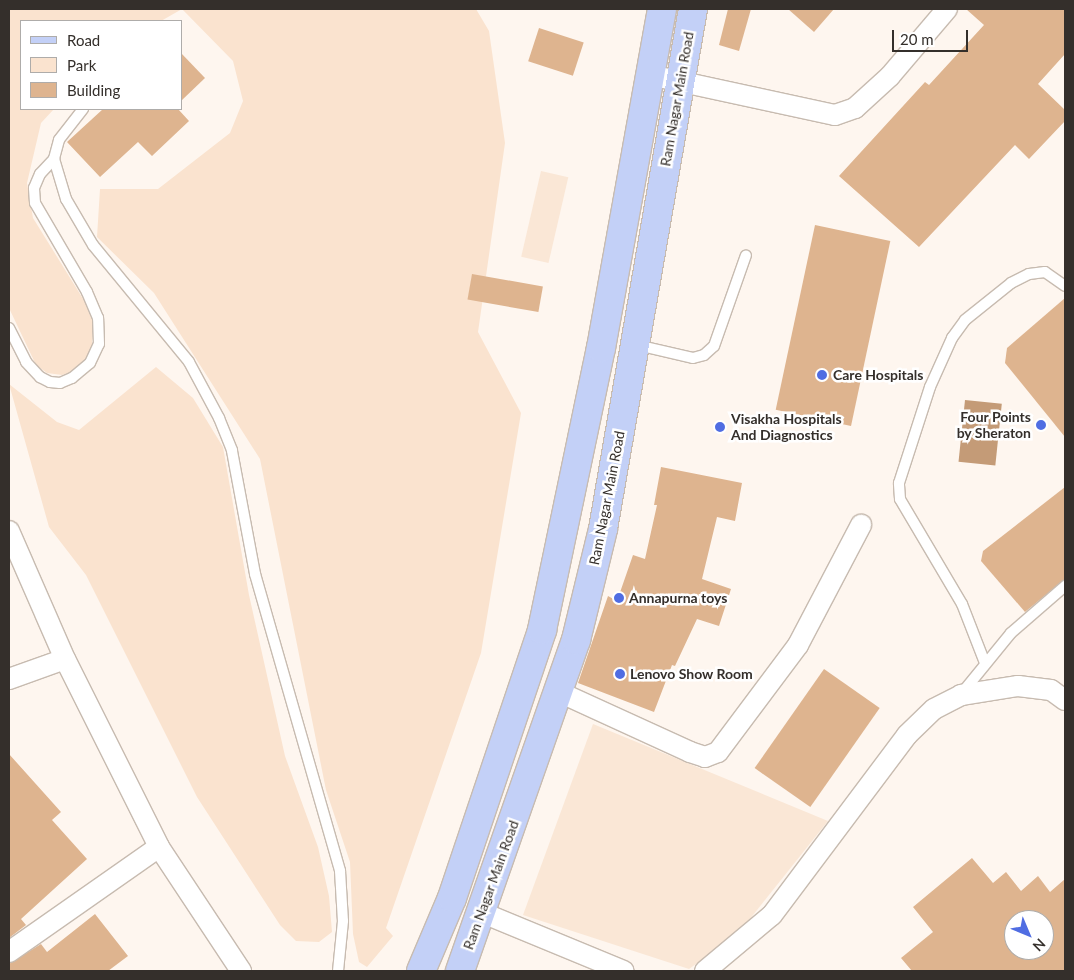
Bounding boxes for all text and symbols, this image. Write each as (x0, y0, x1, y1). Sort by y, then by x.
legend (20, 20, 182, 110)
scale bar (894, 20, 970, 52)
street label: Ram Nagar Main Road (657, 30, 697, 168)
text: 20 m (900, 30, 934, 48)
text: Road (67, 31, 100, 49)
text: Park (67, 56, 96, 74)
text: Building (67, 81, 120, 99)
place label: Care Hospitals (833, 367, 923, 383)
marker: Care Hospitals (815, 368, 829, 382)
place label: Four Points by Sheraton (956, 409, 1031, 442)
place label: Visakha Hospitals And Diagnostics (731, 411, 842, 444)
marker: Four Points by Sheraton (1035, 419, 1047, 431)
marker: Visakha Hospitals And Diagnostics (713, 420, 727, 434)
street label: Ram Nagar Main Road (586, 429, 628, 567)
place label: Annapurna toys (629, 590, 727, 606)
marker: Annapurna toys (613, 592, 625, 604)
place label: Lenovo Show Room (630, 666, 753, 682)
marker: Lenovo Show Room (614, 668, 626, 680)
street label: Ram Nagar Main Road (460, 818, 522, 952)
north arrow (1004, 910, 1054, 960)
text: N (1029, 935, 1049, 955)

